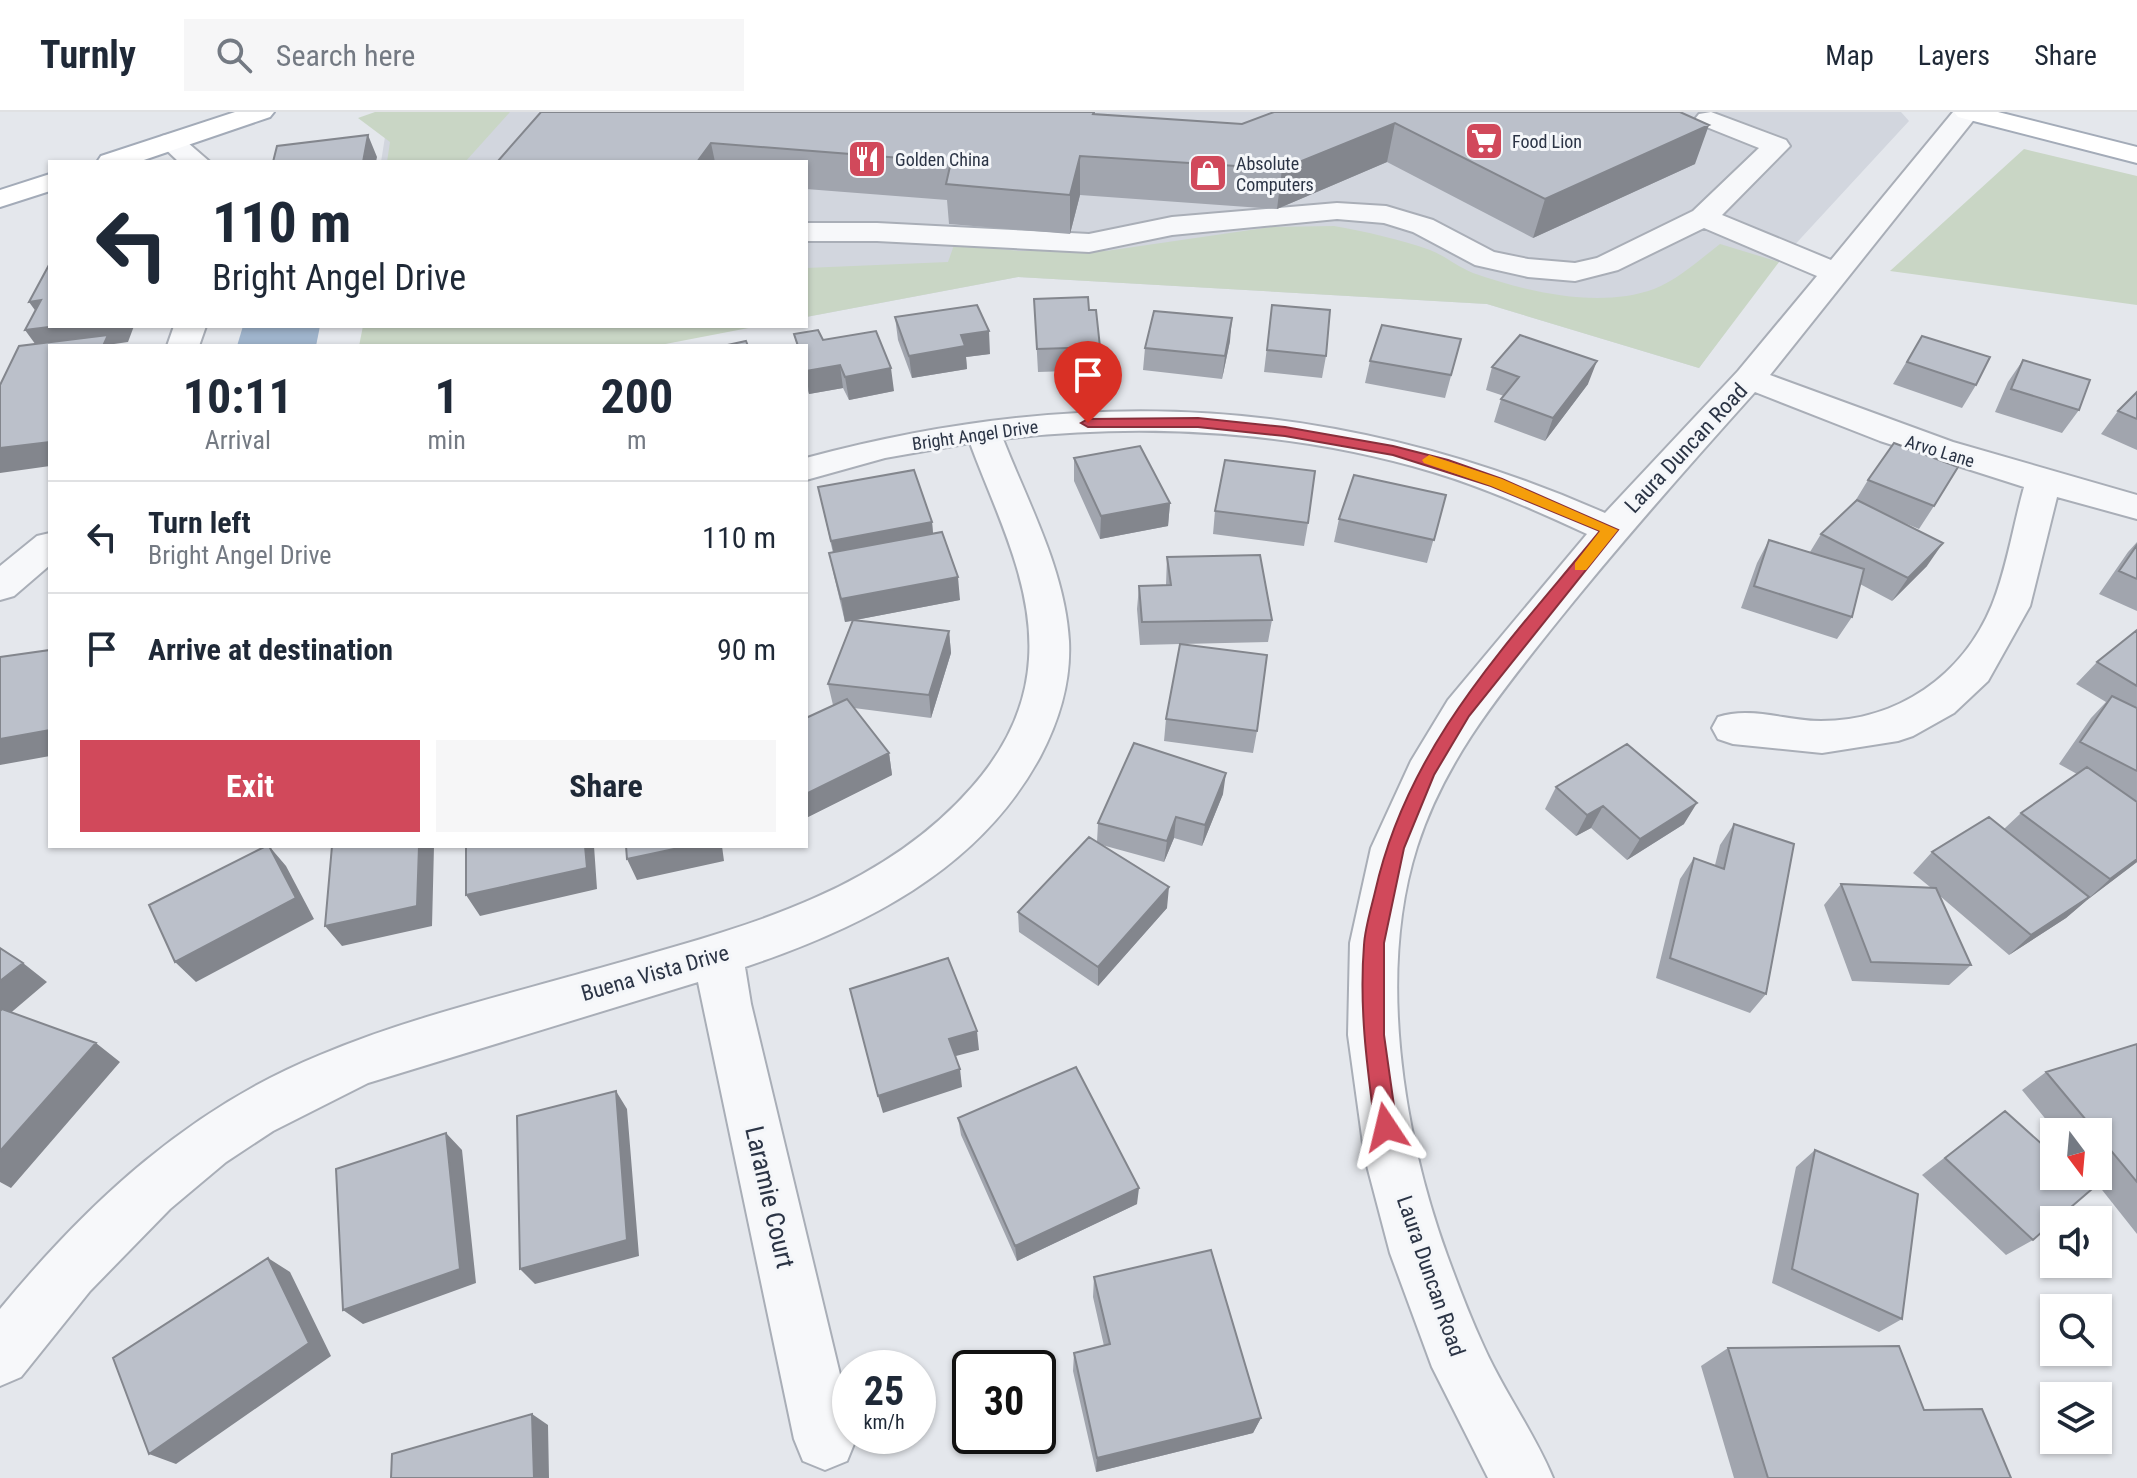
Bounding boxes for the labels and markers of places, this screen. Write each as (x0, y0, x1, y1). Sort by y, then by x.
supermarket icon: Food Lion (1463, 120, 1505, 162)
place label: Food Lion (1512, 131, 1582, 152)
restaurant icon: Golden China (846, 138, 888, 180)
place label: Golden China (895, 149, 989, 170)
shop icon: Absolute Computers (1187, 152, 1229, 194)
place label: Absolute Computers (1236, 153, 1314, 195)
pin (1054, 341, 1122, 423)

